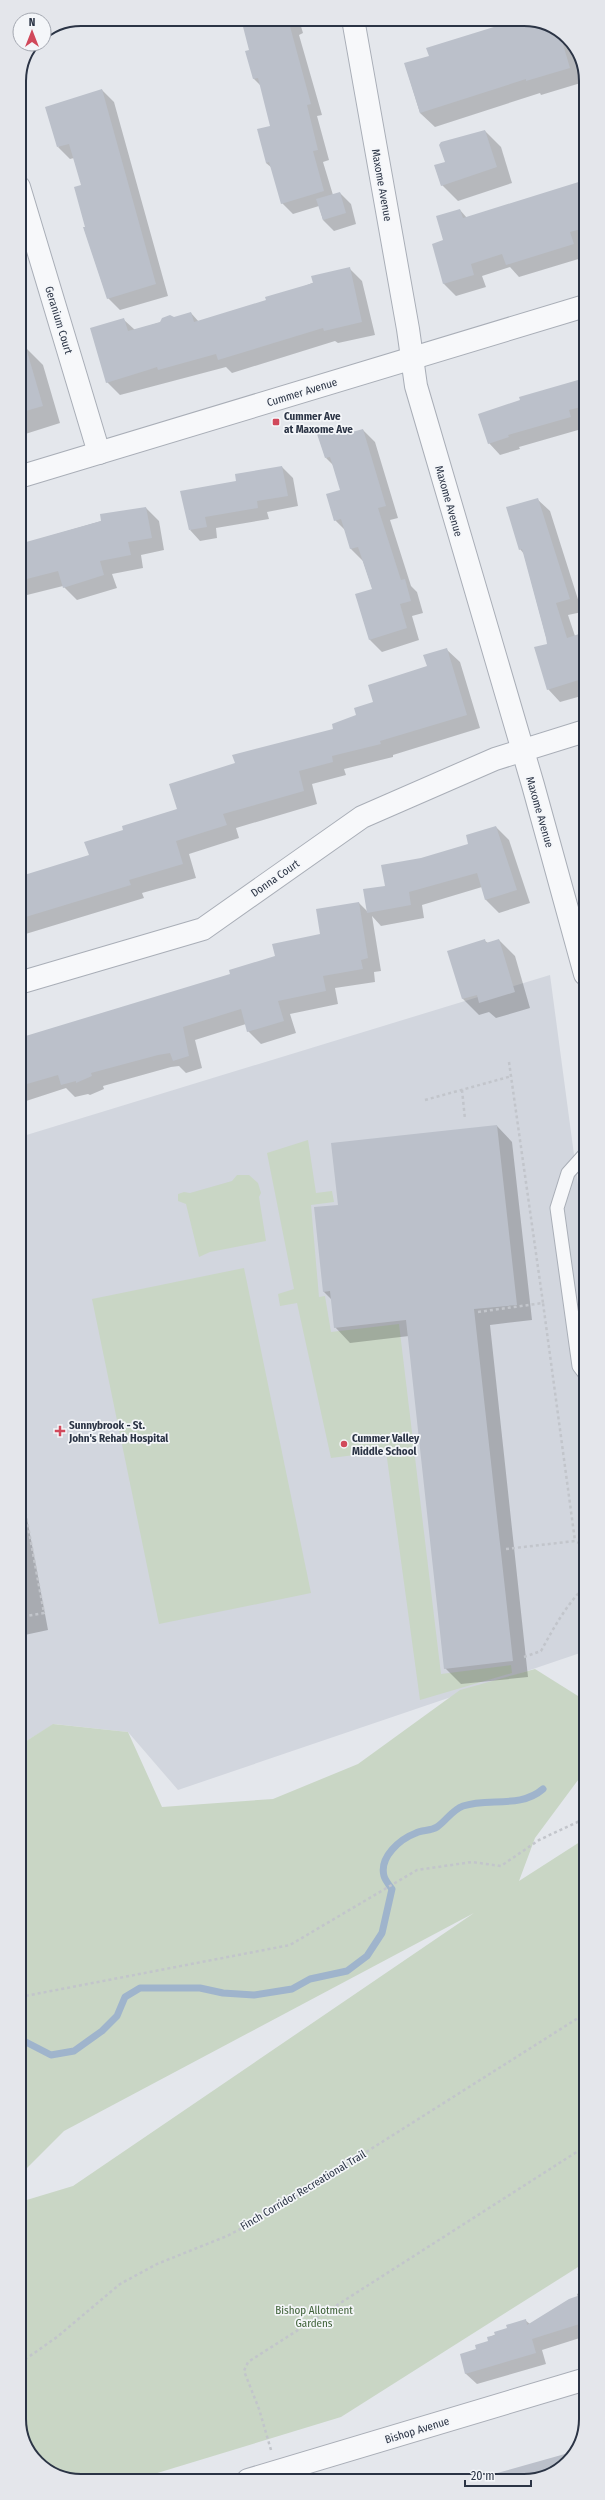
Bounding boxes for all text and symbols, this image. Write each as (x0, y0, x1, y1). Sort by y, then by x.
north arrow (12, 12, 52, 52)
text: N (29, 16, 35, 29)
street label: Maxome Avenue (369, 148, 394, 222)
street label: Geranium Court (42, 285, 75, 356)
street label: Cummer Avenue (265, 376, 339, 409)
place label: Cummer Ave at Maxome Ave (284, 410, 353, 436)
marker: Cummer Ave at Maxome Ave (271, 417, 281, 427)
street label: Maxome Avenue (432, 464, 465, 538)
street label: Maxome Avenue (523, 775, 556, 849)
street label: Donna Court (249, 857, 302, 900)
place label: Sunnybrook - St. John's Rehab Hospital (68, 1419, 169, 1445)
marker: Sunnybrook - St. John's Rehab Hospital (54, 1425, 66, 1437)
place label: Cummer Valley Middle School (352, 1432, 420, 1458)
marker: Cummer Valley Middle School (339, 1439, 349, 1449)
street label: Finch Corridor Recreational Trail (238, 2148, 368, 2233)
park label: Bishop Allotment Gardens (275, 2304, 353, 2330)
street label: Bishop Avenue (383, 2415, 451, 2446)
scale bar (465, 2462, 531, 2488)
text: 20 m (471, 2469, 495, 2483)

